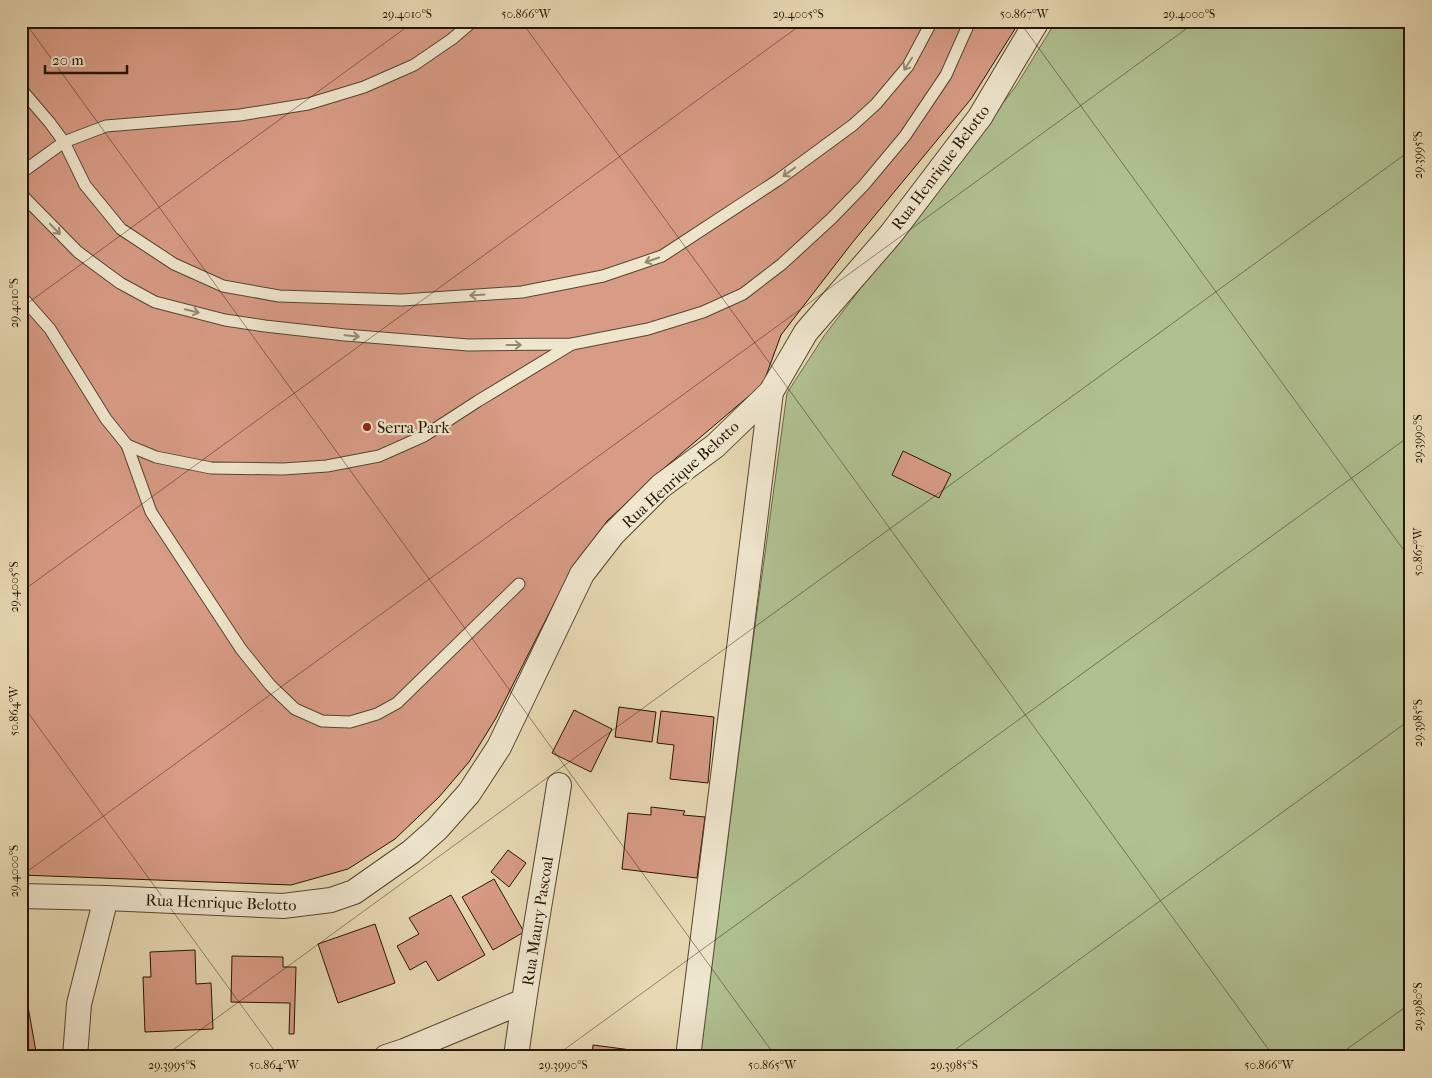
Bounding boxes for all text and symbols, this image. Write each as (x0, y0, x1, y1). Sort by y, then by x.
text: 29.4010°S (382, 7, 432, 21)
text: 50.866°W (501, 7, 552, 21)
text: 29.4005°S (772, 7, 824, 21)
text: 50.867°W (1000, 7, 1049, 21)
text: 29.4000°S (1163, 7, 1215, 21)
scale bar (45, 42, 128, 74)
text: 20 m (52, 51, 84, 69)
one-way arrow (903, 56, 913, 70)
street label: Rua Henrique Belotto (887, 101, 993, 233)
text: 29.3995°S (1411, 131, 1425, 179)
one-way arrow (782, 167, 796, 177)
one-way arrow (49, 222, 61, 235)
one-way arrow (645, 255, 661, 265)
text: 29.4010°S (7, 278, 21, 328)
one-way arrow (469, 290, 485, 299)
one-way arrow (184, 307, 200, 316)
one-way arrow (344, 331, 360, 341)
one-way arrow (506, 340, 522, 350)
text: 29.3990°S (1411, 414, 1425, 464)
street label: Rua Henrique Belotto (618, 417, 743, 532)
place label: Serra Park (377, 418, 450, 437)
marker: Serra Park (361, 421, 373, 433)
text: 50.867°W (1411, 527, 1425, 576)
text: 29.4005°S (7, 561, 21, 613)
text: 50.864°W (7, 685, 21, 736)
text: 29.3985°S (1411, 699, 1425, 747)
text: 29.4000°S (7, 845, 21, 897)
street label: Rua Maury Pascoal (518, 854, 557, 987)
street label: Rua Henrique Belotto (145, 890, 297, 915)
text: 29.3980°S (1411, 982, 1425, 1032)
text: 29.3995°S (148, 1058, 196, 1072)
text: 50.864°W (249, 1058, 300, 1072)
text: 29.3990°S (538, 1058, 588, 1072)
text: 50.865°W (748, 1058, 797, 1072)
text: 29.3985°S (930, 1058, 978, 1072)
text: 50.866°W (1244, 1058, 1295, 1072)

